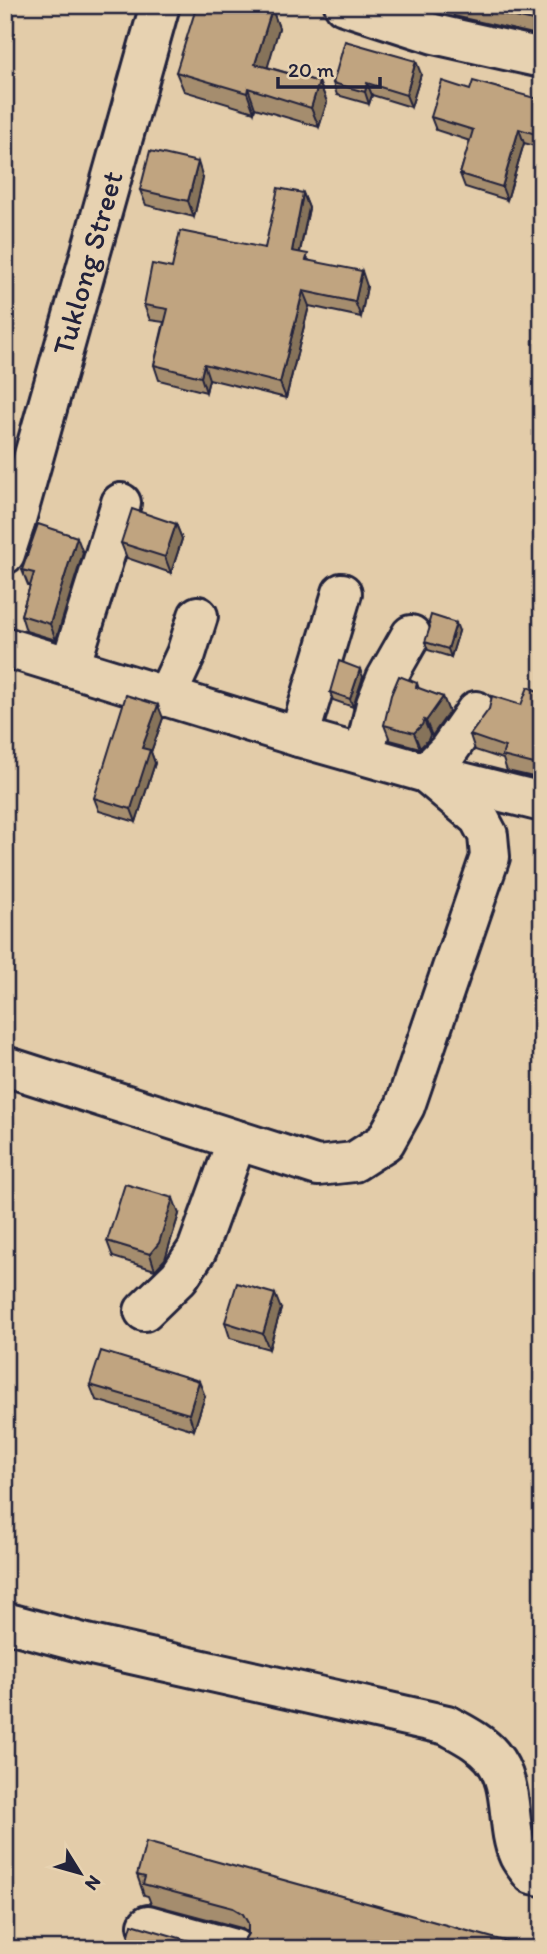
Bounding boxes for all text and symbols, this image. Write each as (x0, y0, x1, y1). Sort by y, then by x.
scale bar (278, 46, 379, 90)
text: 20 m (288, 57, 335, 82)
street label: Tuklong Street (44, 167, 131, 359)
north arrow (46, 1839, 116, 1909)
text: N (80, 1871, 106, 1895)

